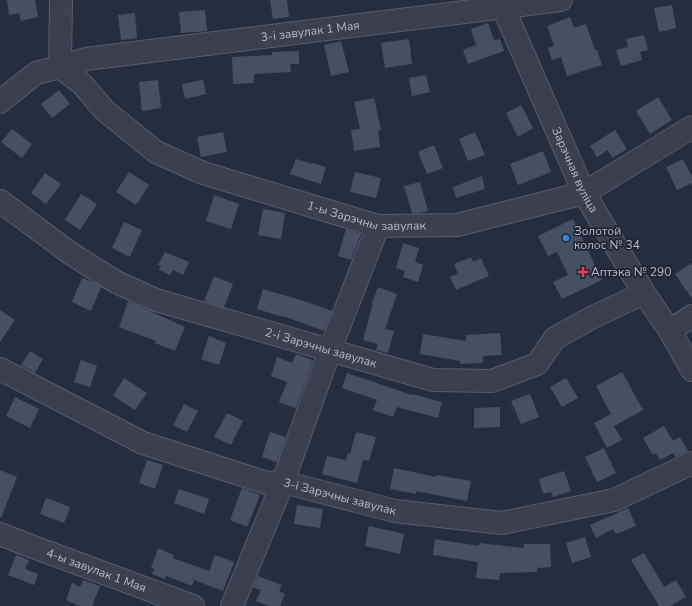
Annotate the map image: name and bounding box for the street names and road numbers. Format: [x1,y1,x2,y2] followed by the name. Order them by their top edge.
[260,17,360,45] street label: 3-і завулак 1 Мая
[548,124,602,216] street label: Зарэчная вуліца
[305,197,426,234] street label: 1-ы Зарэчны завулак
[263,324,379,372] street label: 2-і Зарэчны завулак
[282,474,398,519] street label: 3-і Зарэчны завулак
[44,545,149,596] street label: 4-ы завулак 1 Мая

